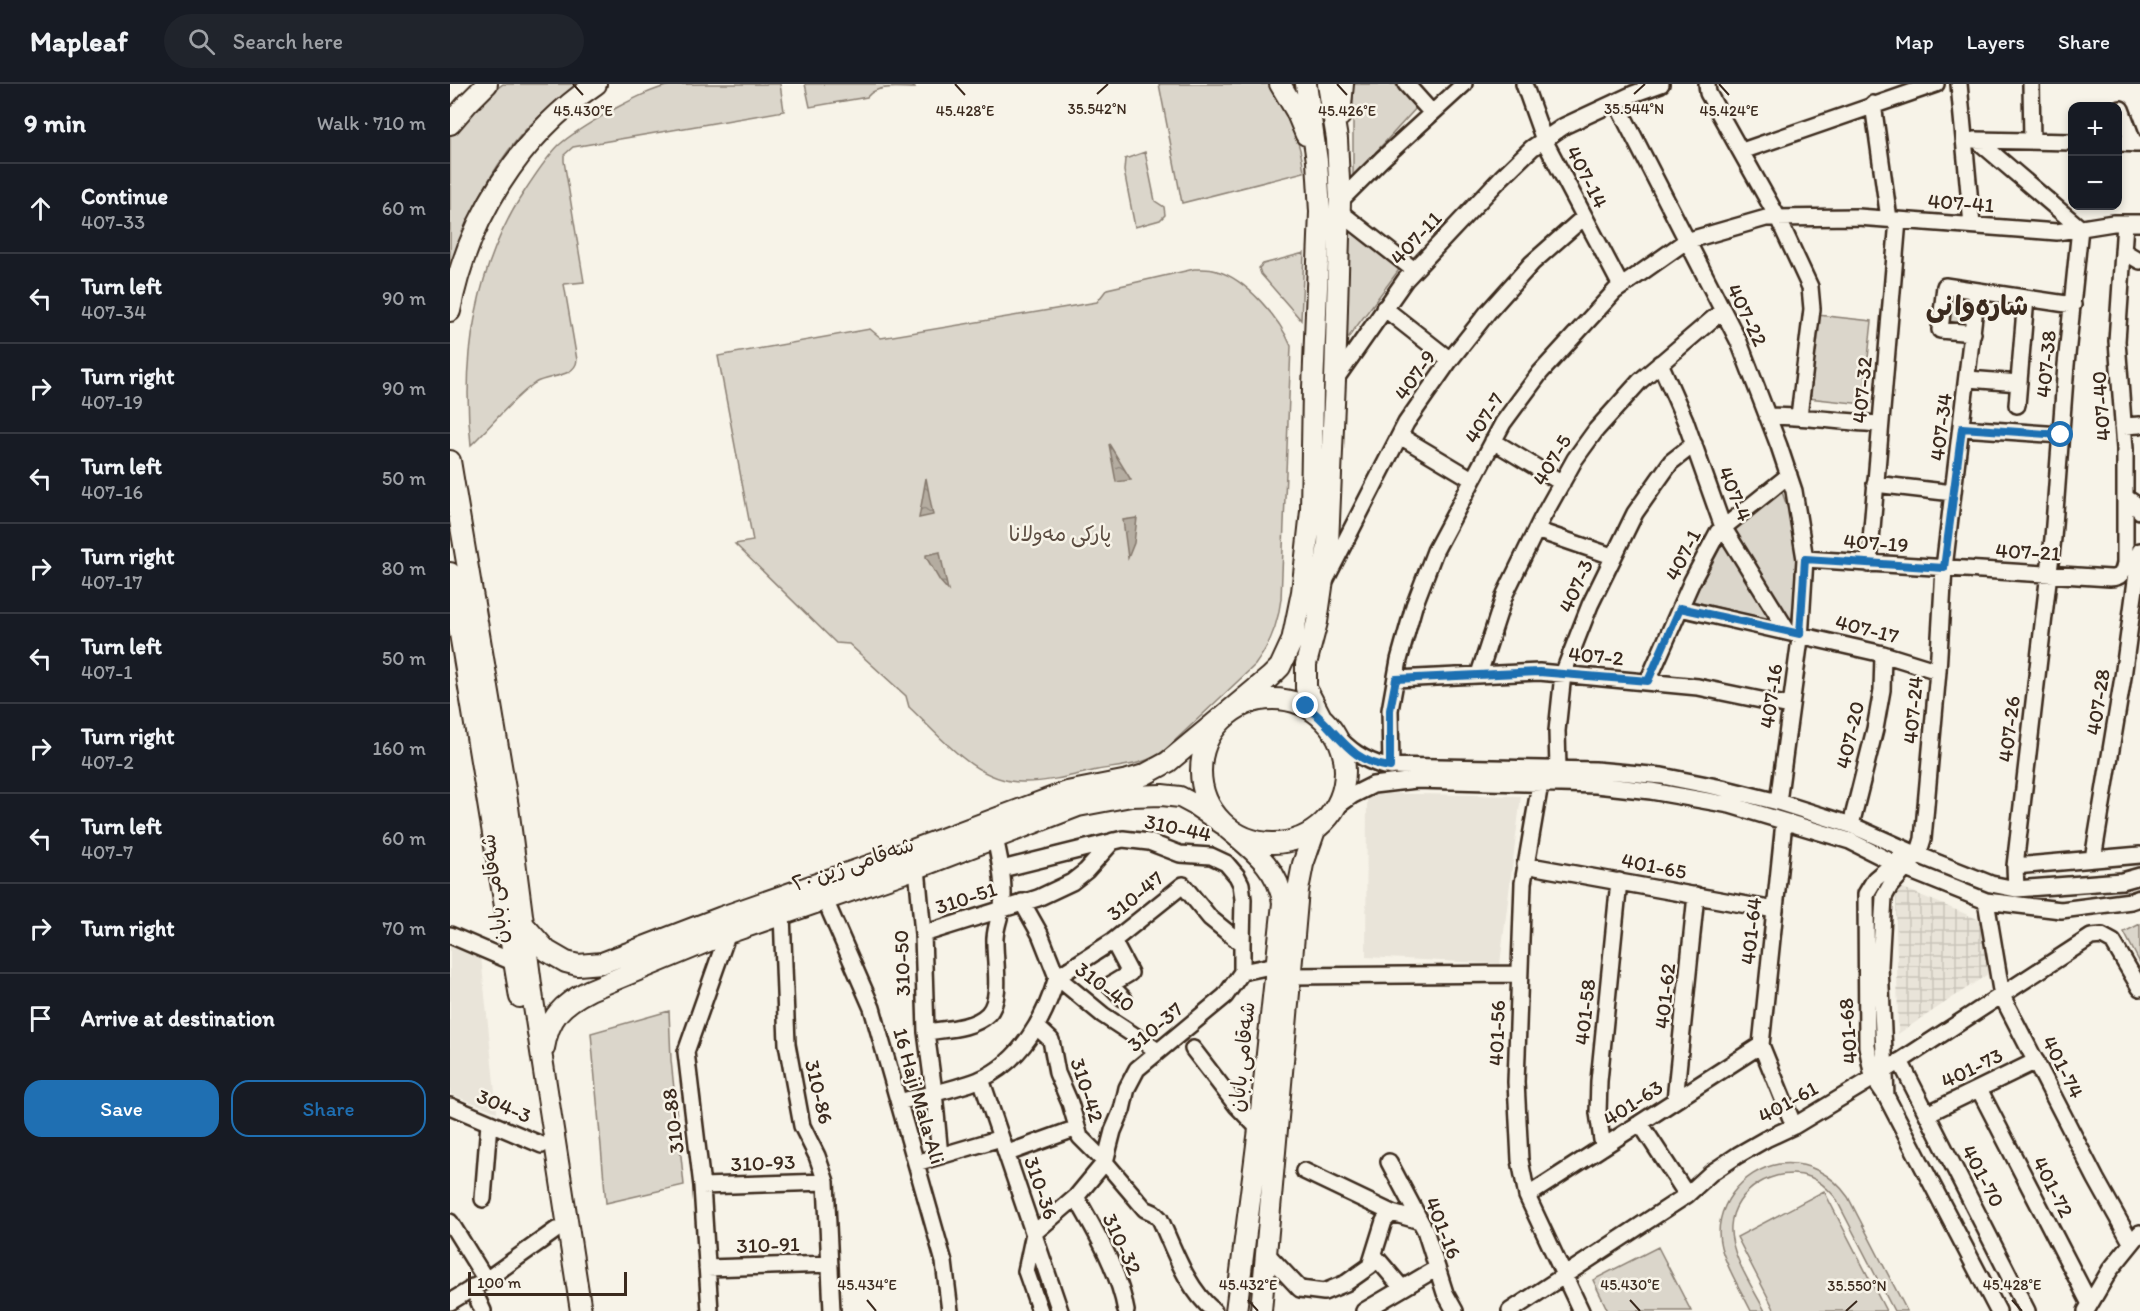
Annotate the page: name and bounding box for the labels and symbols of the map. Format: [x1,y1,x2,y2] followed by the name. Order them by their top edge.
[1067,100,1127,118] text: 35.542°N
[1604,100,1664,118] text: 35.544°N
[553,102,613,120] text: 45.430°E
[936,102,994,120] text: 45.428°E
[1318,102,1376,120] text: 45.426°E
[1699,102,1759,120] text: 45.424°E
[1561,141,1614,213] street label: 407-14
[1927,188,1995,217] street label: 407-41
[1385,206,1447,270] street label: 407-11
[1722,279,1773,350] street label: 407-22
[1926,289,2028,324] district label: شارەوانی
[2030,329,2061,399] street label: 407-38
[1388,345,1441,405] street label: 407-9
[1846,356,1877,424] street label: 407-32
[2086,370,2115,442] street label: 407-40
[1458,388,1509,448] street label: 407-7
[1924,391,1957,462] street label: 407-34
[2047,421,2073,447] route start
[1527,430,1577,490] street label: 407-5
[1713,463,1758,525] street label: 407-4
[1009,521,1111,548] park label: پارکی مەولانا
[1659,525,1706,585] street label: 407-1
[1843,528,1909,557] street label: 407-19
[1995,537,2061,566] street label: 407-21
[1553,555,1598,616] street label: 407-3
[1833,609,1901,648] street label: 407-17
[1567,641,1625,670] street label: 407-2
[1754,662,1787,730] street label: 407-16
[2080,667,2115,737] street label: 407-28
[1897,675,1928,745] street label: 407-24
[1292,692,1318,718] route end
[1992,694,2025,763] street label: 407-26
[1830,699,1869,771] street label: 407-20
[1142,808,1214,847] street label: 310-44
[789,831,918,898] street label: شەقامی ژین ٢٠
[474,832,515,946] street label: شەقامی بابان
[1619,847,1689,884] street label: 401-65
[1101,865,1168,926] street label: 310-47
[932,876,1000,919] street label: 310-51
[1735,896,1766,966] street label: 401-64
[888,929,915,997] street label: 310-50
[1071,956,1140,1017] street label: 310-40
[1649,962,1680,1030] street label: 401-62
[1569,978,1600,1046] street label: 401-58
[1122,996,1187,1057] street label: 310-37
[1833,997,1862,1065] street label: 401-68
[1483,1000,1510,1066] street label: 401-56
[1223,1001,1262,1114] street label: شەقامی بابان
[888,1025,951,1167] street label: 16 Haji Mala Ali
[2037,1031,2090,1103] street label: 401-74
[1937,1042,2007,1093] street label: 401-73
[1065,1054,1110,1125] street label: 310-42
[800,1057,839,1126] street label: 310-86
[1598,1074,1667,1131] street label: 401-63
[1753,1075,1822,1128] street label: 401-61
[473,1083,535,1128] street label: 304-3
[656,1087,689,1155] street label: 310-88
[1957,1140,2010,1211] street label: 401-70
[730,1149,796,1176] street label: 310-93
[2028,1152,2079,1221] street label: 401-72
[1019,1153,1064,1223] street label: 310-36
[1420,1193,1467,1262] street label: 401-16
[1097,1209,1148,1279] street label: 310-32
[736,1231,800,1258] street label: 310-91
[468,1269,627,1296] scale bar
[837,1276,897,1294] text: 45.434°E
[1219,1276,1277,1294] text: 45.432°E
[1600,1276,1660,1294] text: 45.430°E
[1983,1276,2041,1294] text: 45.428°E
[1827,1277,1887,1295] text: 35.550°N

